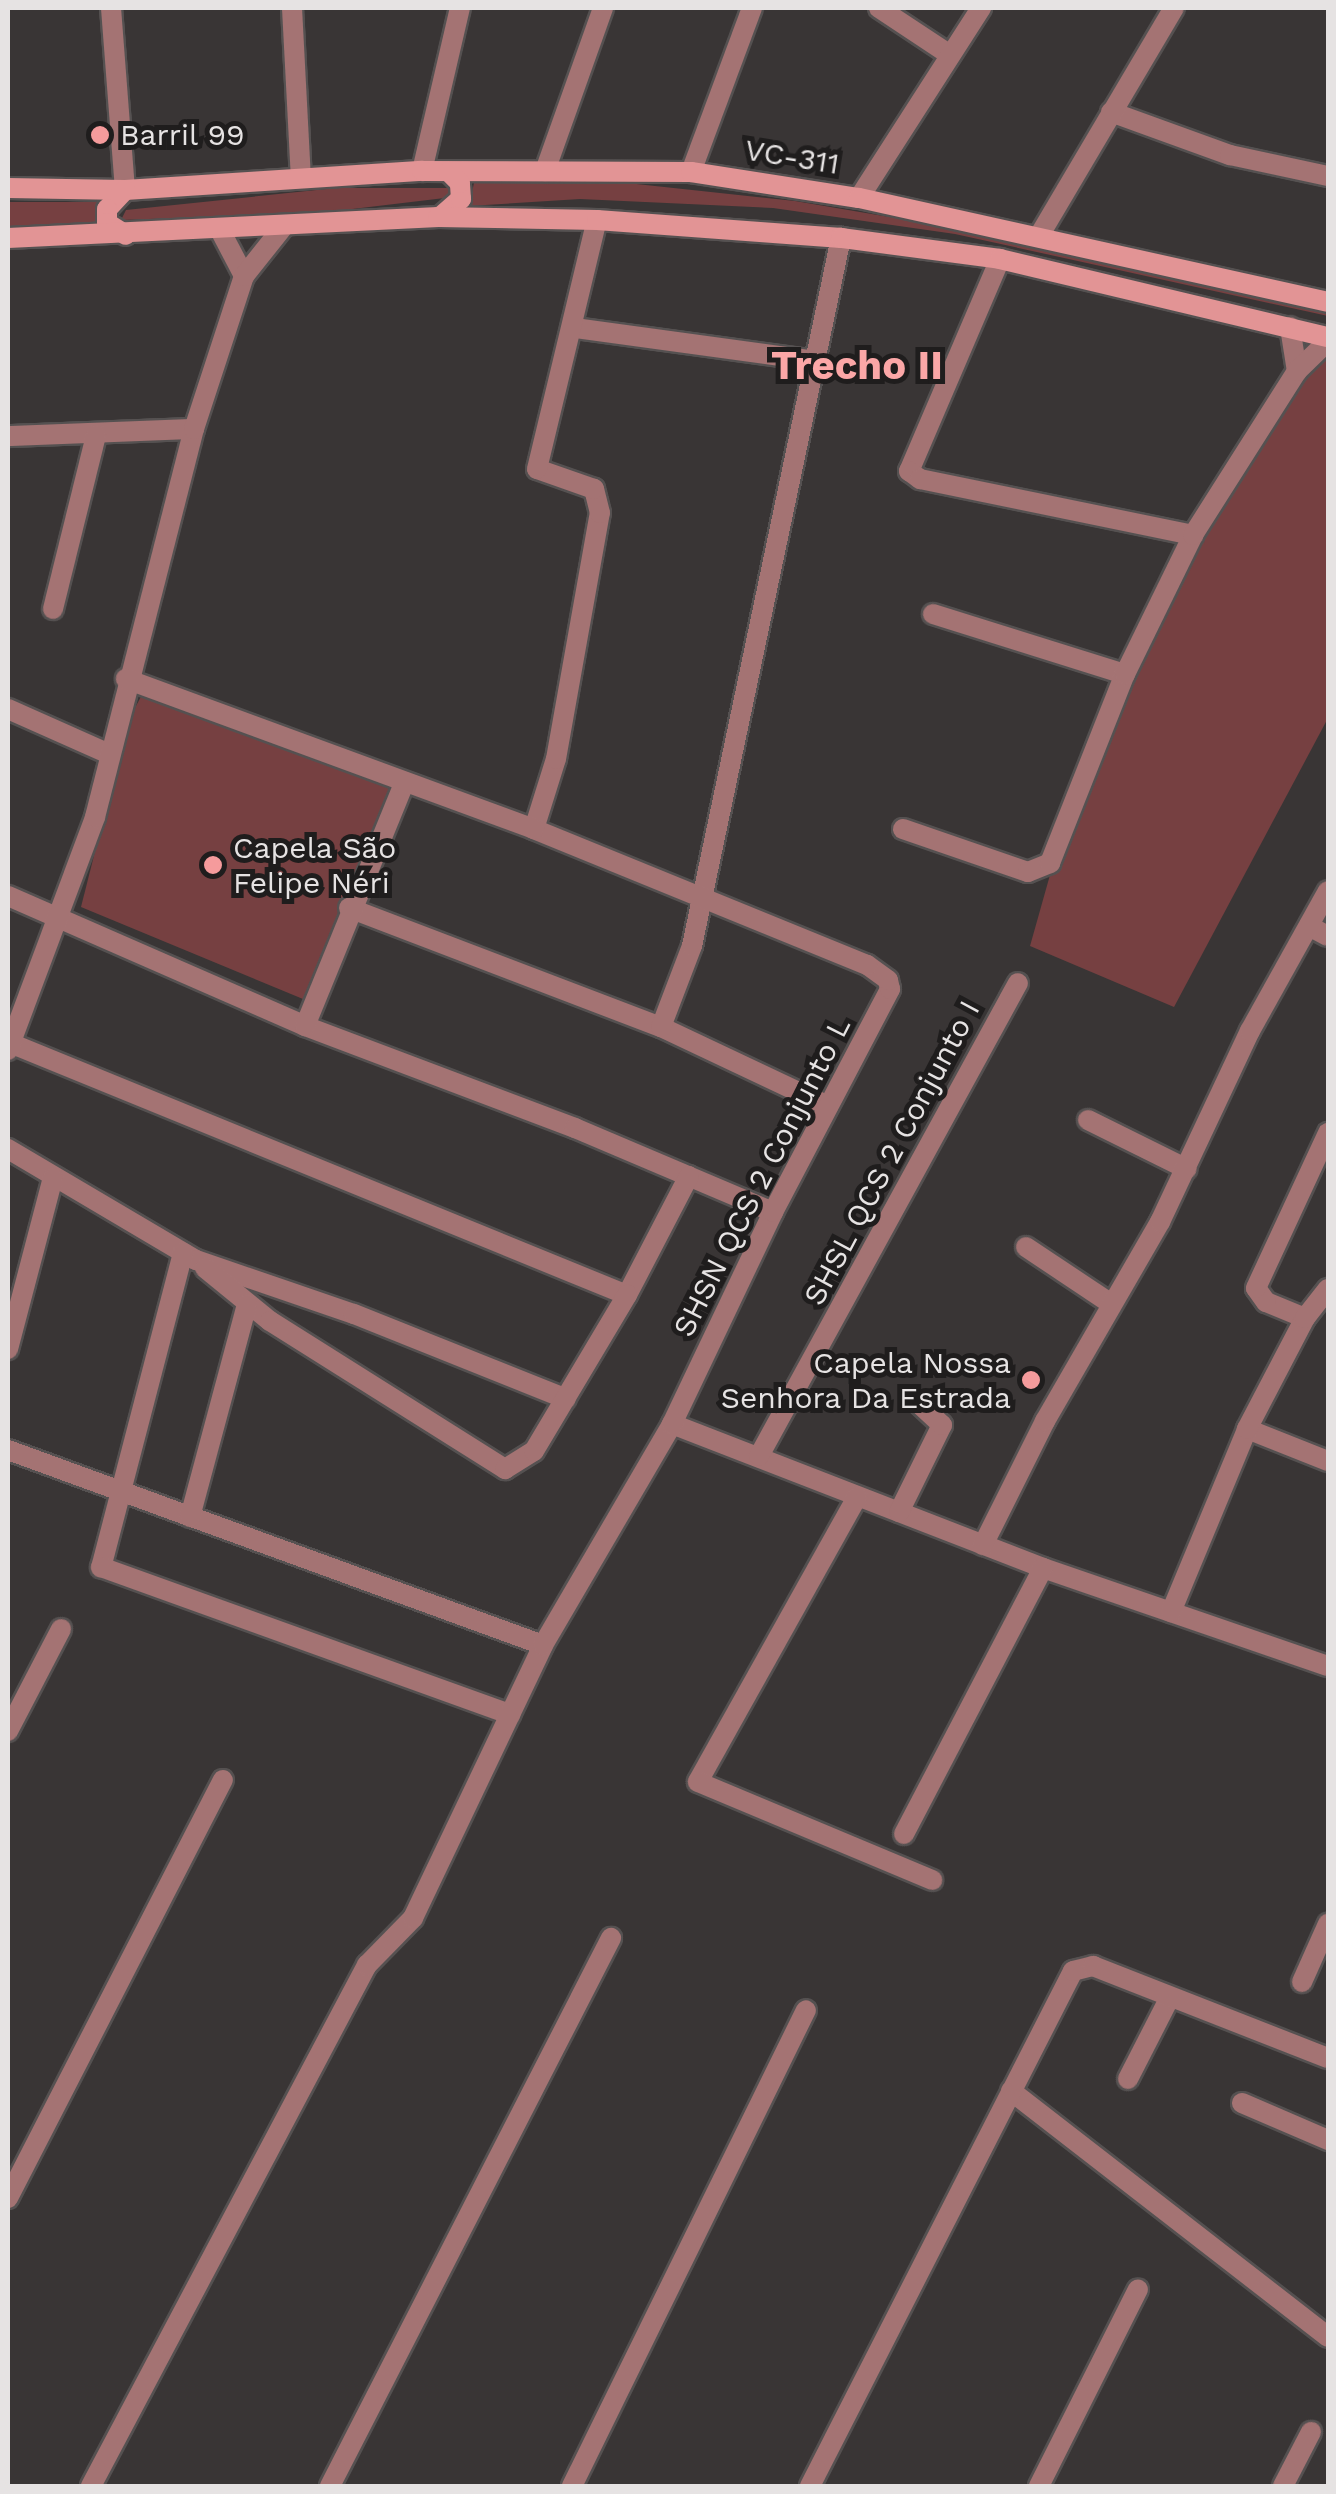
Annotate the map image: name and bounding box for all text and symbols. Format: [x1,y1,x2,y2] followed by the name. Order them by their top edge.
[120,117,245,153] place label: Barril 99
[89,124,111,146] marker: Barril 99
[742,132,842,182] street label: VC-311
[771,342,943,390] district label: Trecho II
[233,830,397,900] place label: Capela São Felipe Néri
[202,854,224,876] marker: Capela São Felipe Néri
[796,994,988,1312] street label: SHSL QCS 2 Conjunto I
[666,1011,858,1343] street label: SHSN QCS 2 Conjunto L
[719,1345,1011,1416] place label: Capela Nossa Senhora Da Estrada
[1020,1369,1042,1391] marker: Capela Nossa Senhora Da Estrada

